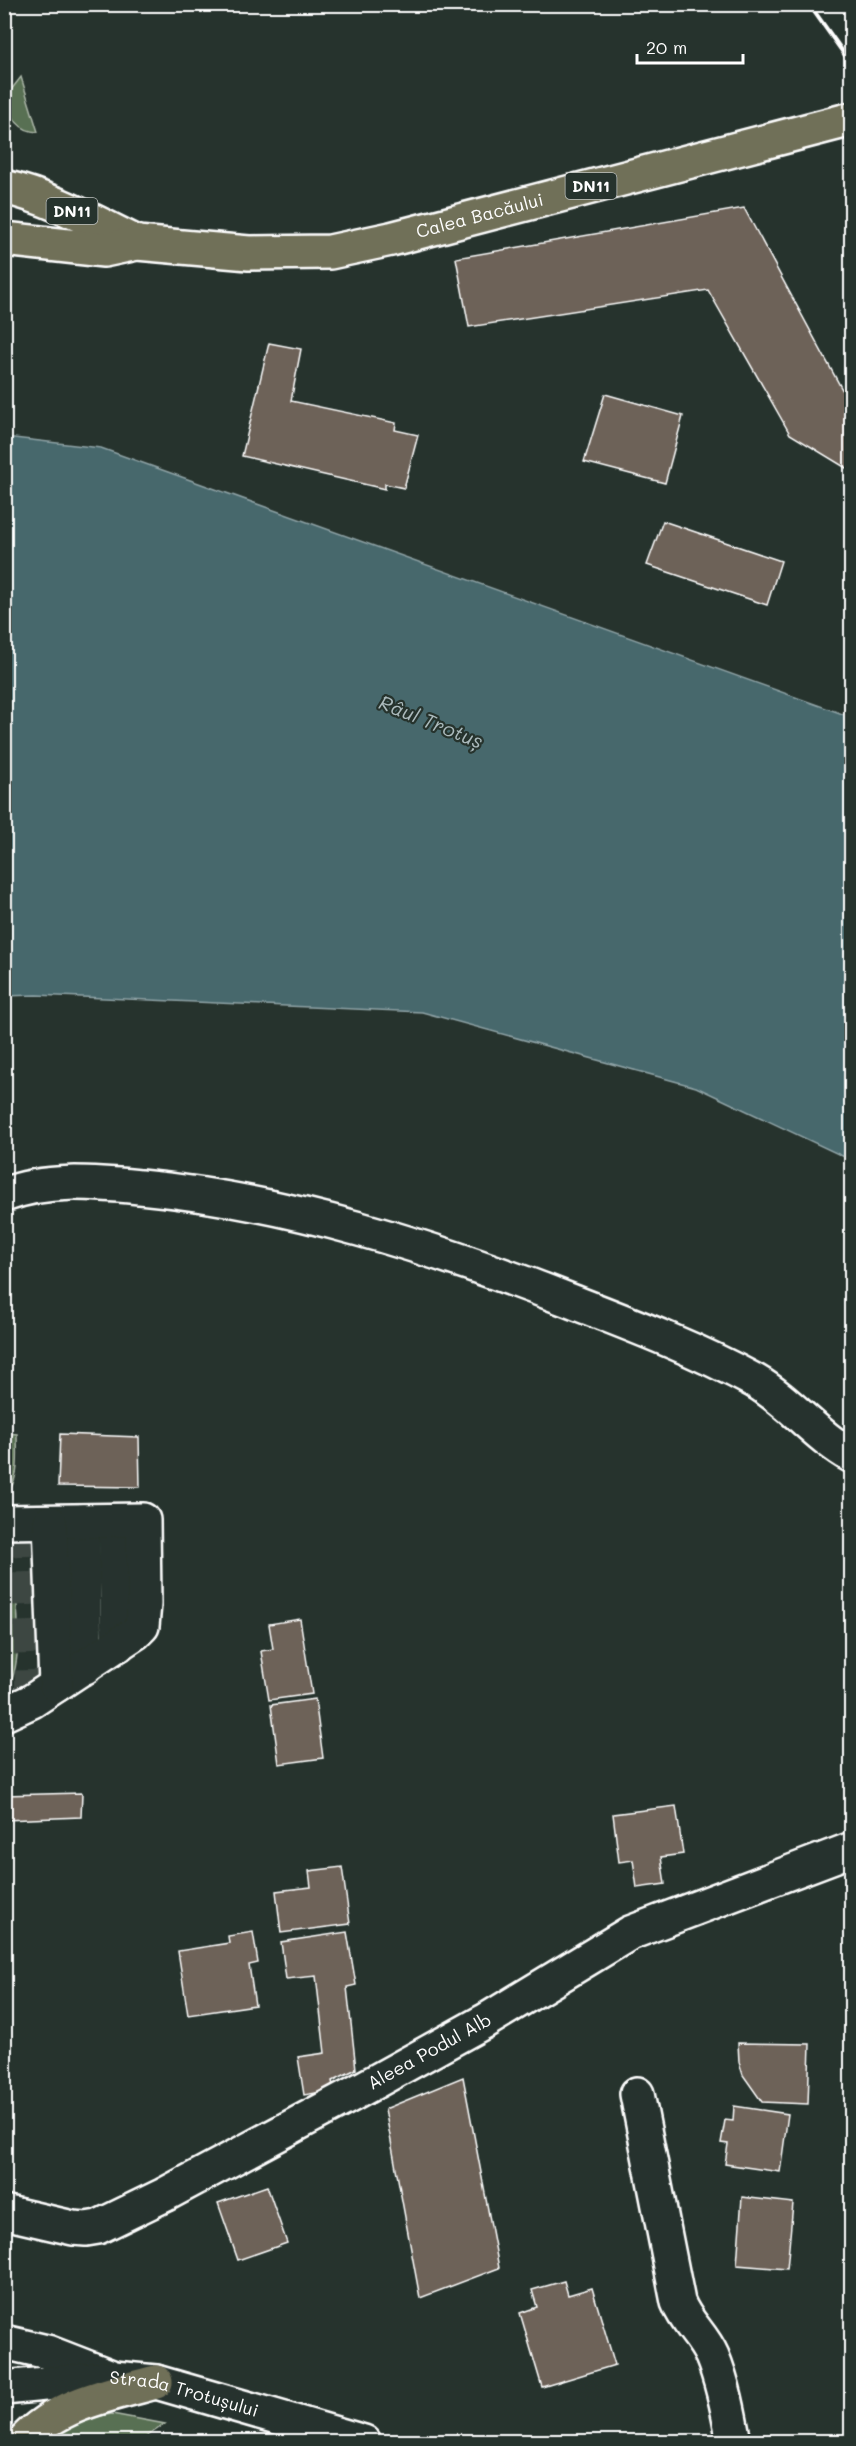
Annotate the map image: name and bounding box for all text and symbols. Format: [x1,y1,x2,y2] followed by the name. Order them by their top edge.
[637,27,744,65] scale bar
[646,35,687,59] text: 20 m
[566,173,616,199] road number: DN11
[413,187,546,243] street label: Calea Bacăului
[46,198,98,224] road number: DN11
[375,688,487,755] water label: Râul Trotuș
[363,2007,495,2095] street label: Aleea Podul Alb
[109,2365,262,2422] street label: Strada Trotușului

